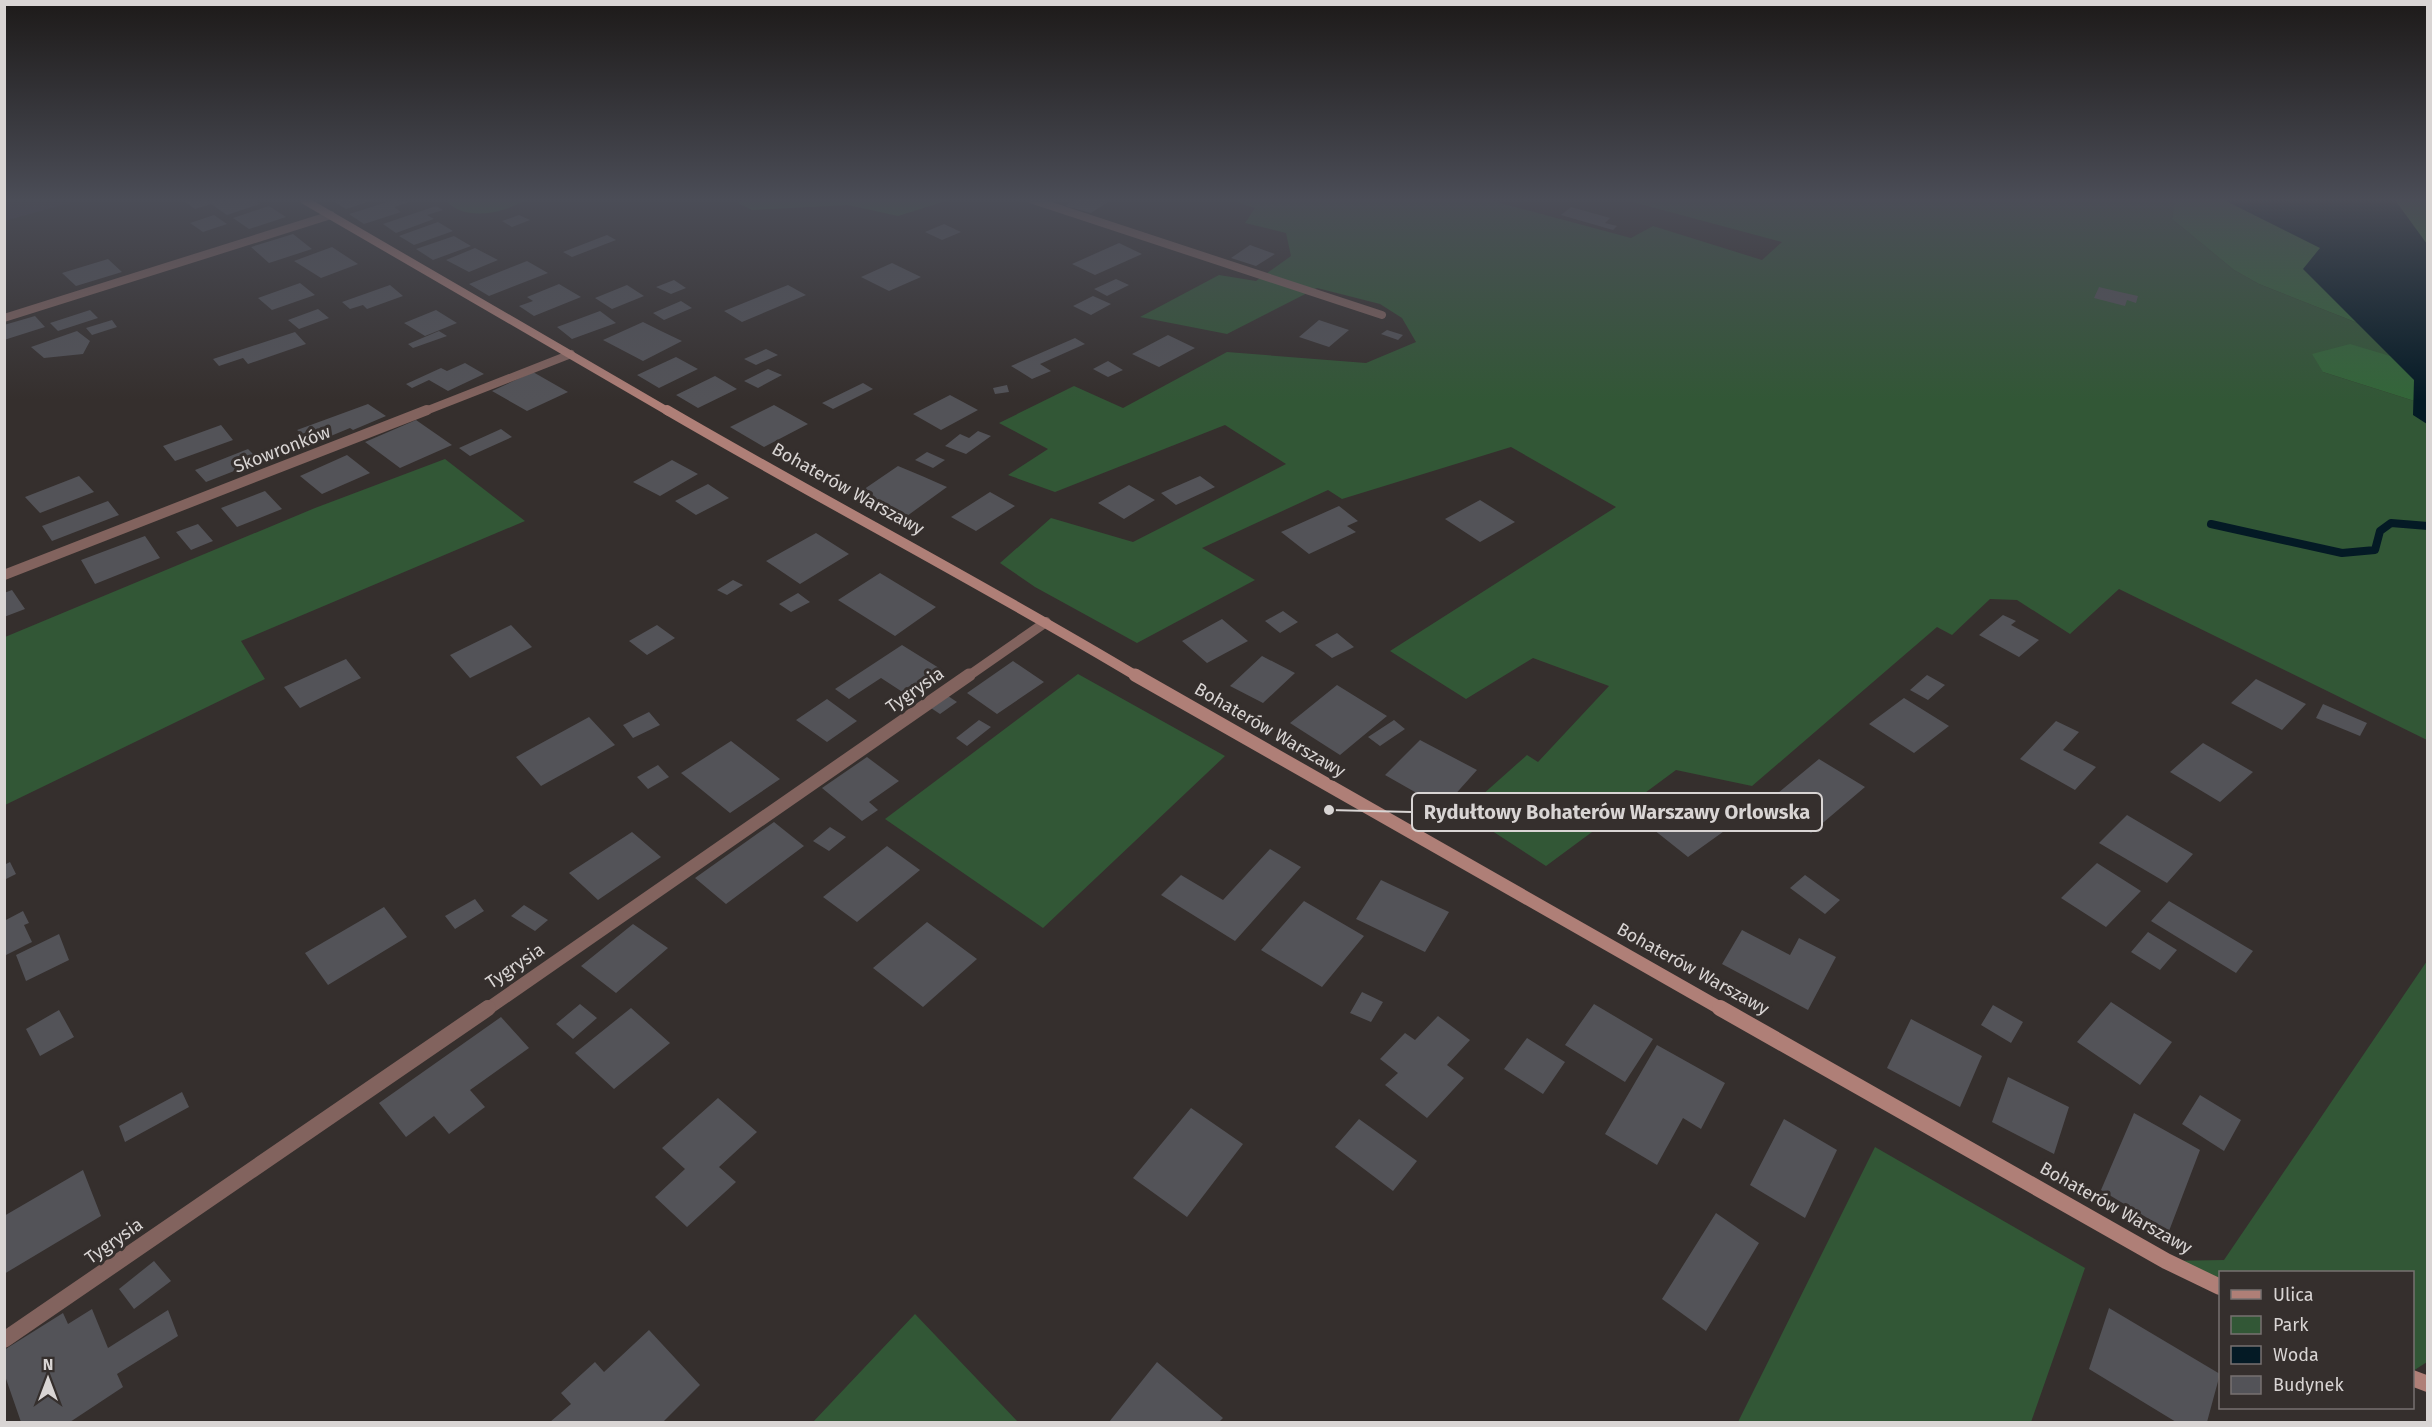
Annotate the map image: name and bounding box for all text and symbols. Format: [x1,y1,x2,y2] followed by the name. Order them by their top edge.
[230,420,334,478] street label: Skowronków
[768,438,928,540] street label: Bohaterów Warszawy
[882,662,948,718] street label: Tygrysia
[1191,678,1350,782] street label: Bohaterów Warszawy
[1412,793,1822,831] callout: Rydułtowy Bohaterów Warszawy Orlowska
[1424,800,1810,824] text: Rydułtowy Bohaterów Warszawy Orlowska
[1613,918,1773,1020] street label: Bohaterów Warszawy
[482,939,548,993] street label: Tygrysia
[2036,1157,2196,1259] street label: Bohaterów Warszawy
[81,1213,147,1269] street label: Tygrysia
[2219,1271,2414,1409] legend
[2273,1284,2313,1306] text: Ulica
[2273,1314,2309,1336] text: Park
[2273,1344,2319,1366] text: Woda
[18,1349,78,1409] north arrow
[43,1355,53,1374] text: N
[2273,1374,2344,1396] text: Budynek

